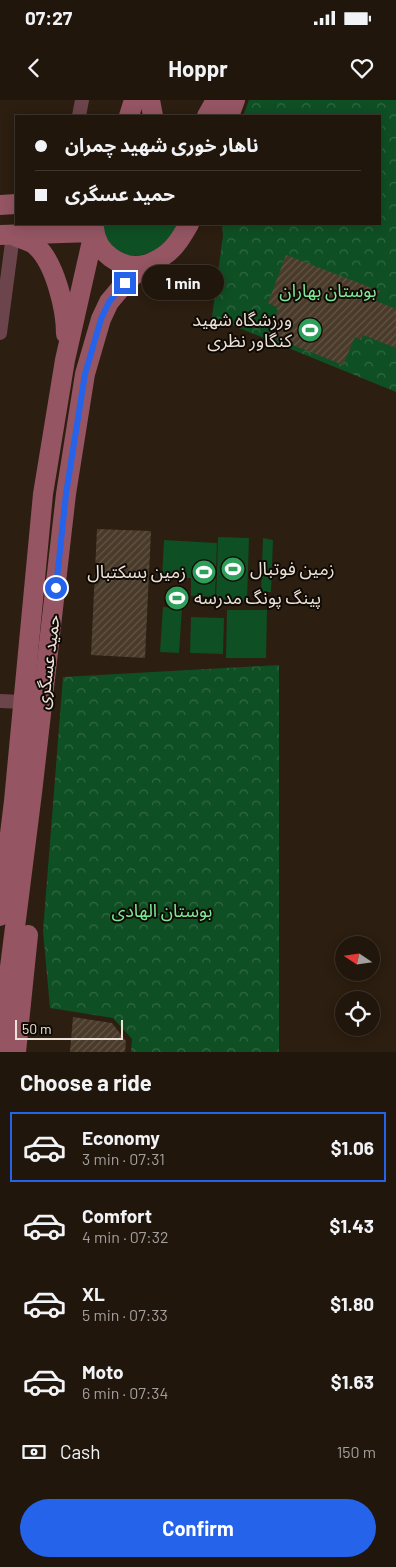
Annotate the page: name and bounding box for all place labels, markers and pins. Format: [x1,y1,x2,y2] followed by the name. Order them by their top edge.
[192,308,293,352] place label: ورزشگاه شهید کنگاور نظری
[297,317,323,343] sports icon: ورزشگاه شهید کنگاور نظری
[220,556,246,582] sports icon: زمین فوتبال
[250,557,335,580] place label: زمین فوتبال
[191,559,217,585] sports icon: زمین بسکتبال
[87,560,186,583] place label: زمین بسکتبال
[164,585,190,611] sports icon: پینگ پونگ مدرسه
[194,586,321,609] place label: پینگ پونگ مدرسه

